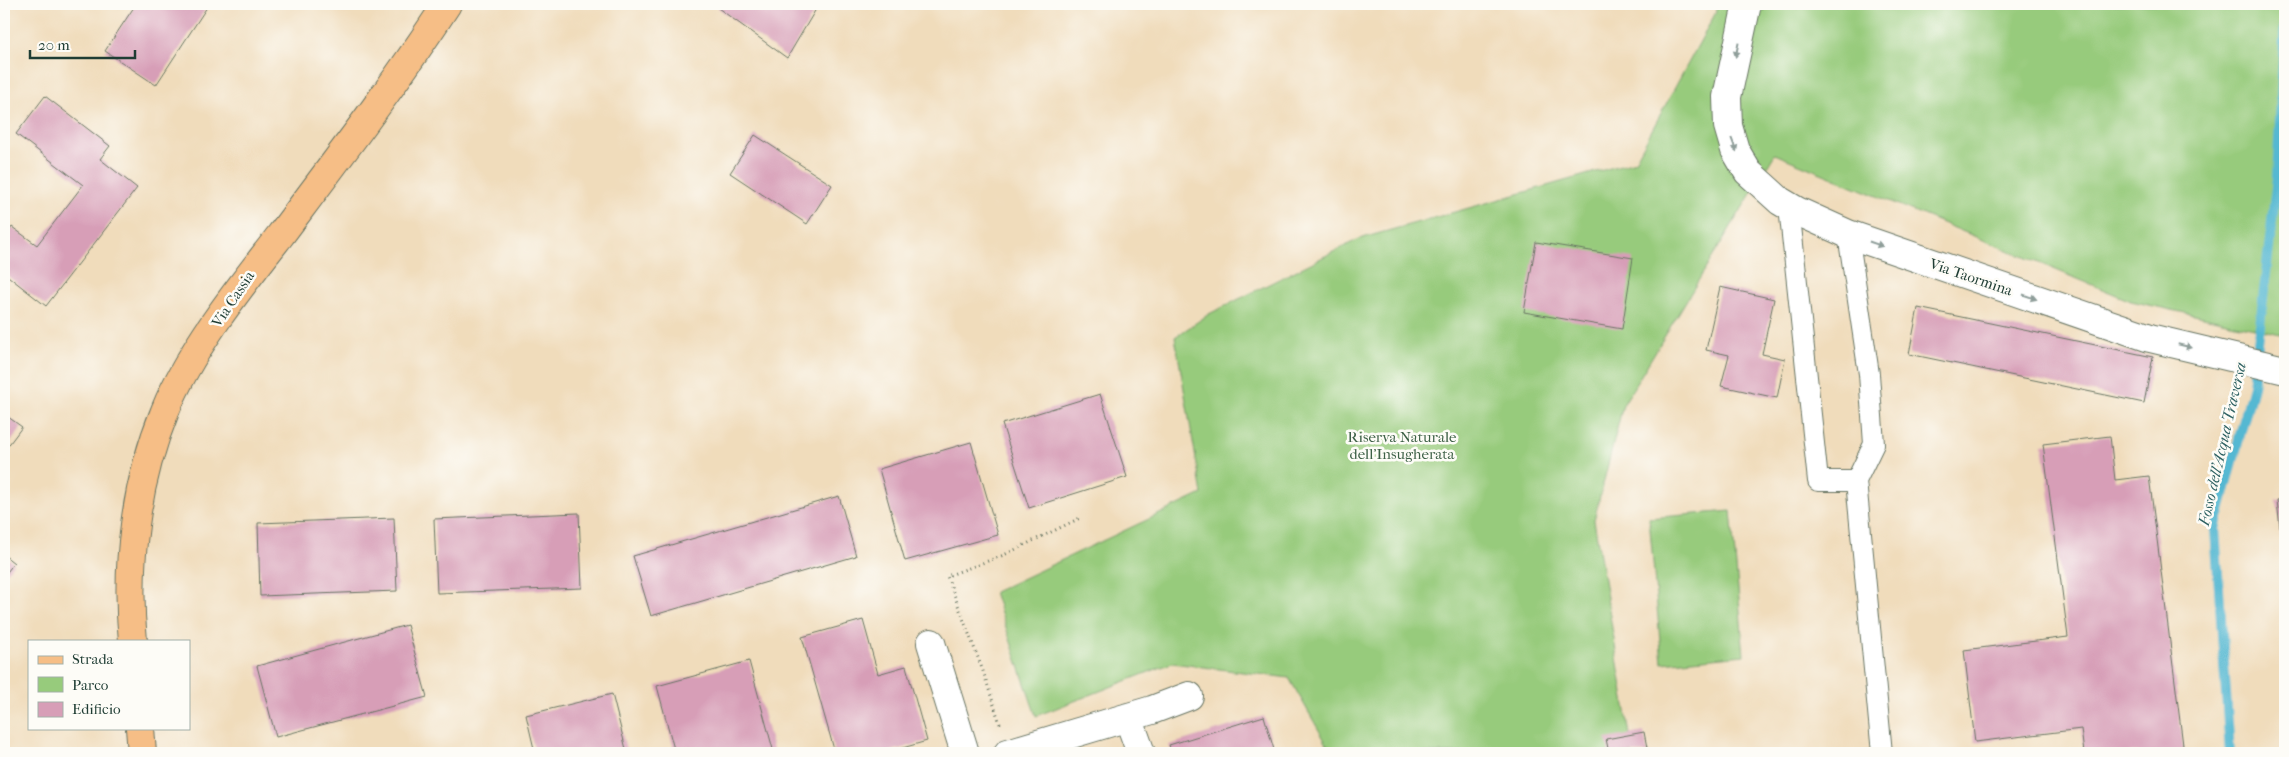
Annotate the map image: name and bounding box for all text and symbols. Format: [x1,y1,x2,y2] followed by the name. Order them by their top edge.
[30,28,135,60] scale bar
[38,36,70,54] text: 20 m
[1733,43,1741,58] one-way arrow
[1730,138,1738,152] one-way arrow
[1869,241,1884,248] one-way arrow
[1926,254,2016,300] street label: Via Taormina
[207,267,259,331] street label: Via Cassia
[2023,293,2038,301] one-way arrow
[2177,342,2192,350] one-way arrow
[2194,361,2250,528] water label: Fosso dell'Acqua Traversa
[1348,428,1457,463] park label: Riserva Naturale dell'Insugherata
[28,640,190,730] legend
[72,650,115,668] text: Strada
[72,676,109,694] text: Parco
[72,700,121,718] text: Edificio

